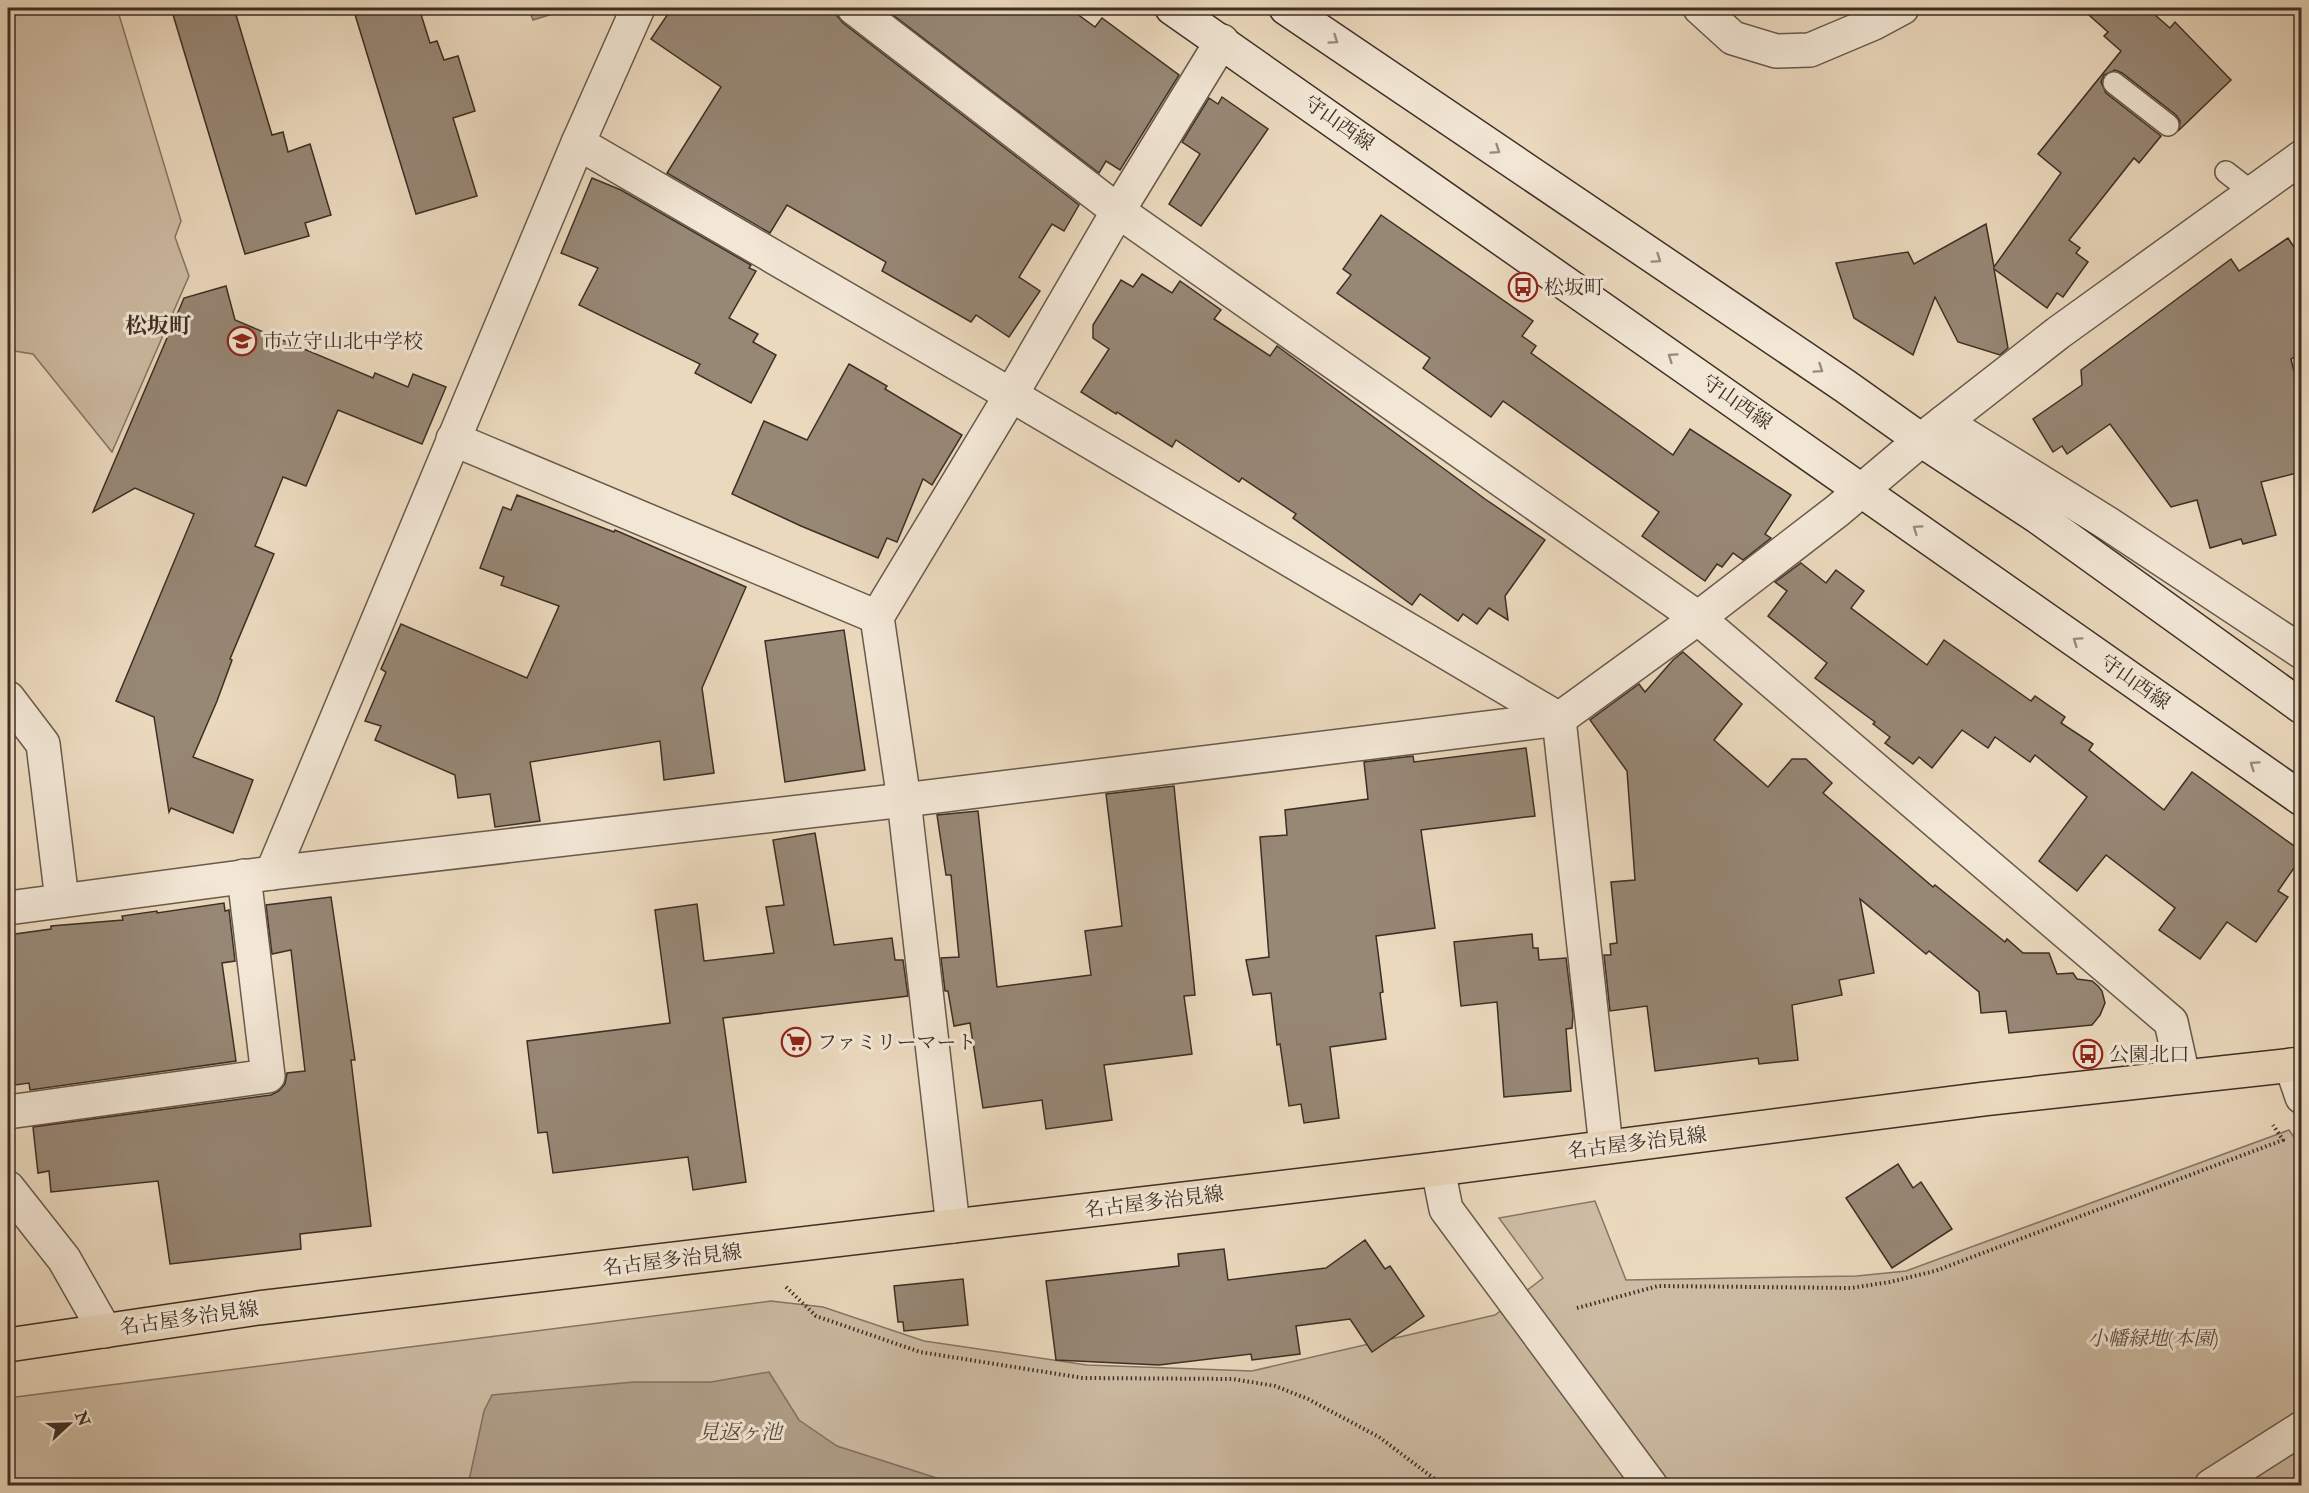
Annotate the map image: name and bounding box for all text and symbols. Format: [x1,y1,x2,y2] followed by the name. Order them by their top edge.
[1328,33,1339,44] one-way arrow
[1299,90,1379,156] street label: 守山西線
[1489,143,1500,154] one-way arrow
[1650,252,1661,263] one-way arrow
[1507,271,1539,303] bus stop icon: 松坂町
[1544,275,1604,300] place label: 松坂町
[125,312,191,340] district label: 松坂町
[226,325,258,357] school or university icon: 市立守山北中学校
[263,329,423,354] place label: 市立守山北中学校
[1667,353,1678,364] one-way arrow
[1812,361,1823,372] one-way arrow
[1697,369,1777,435] street label: 守山西線
[1913,525,1924,536] one-way arrow
[2072,637,2083,648] one-way arrow
[2095,649,2175,715] street label: 守山西線
[2249,761,2260,772] one-way arrow
[780,1026,812,1058] supermarket icon: ファミリーマート
[817,1030,977,1055] place label: ファミリーマート
[2072,1038,2104,1070] bus stop icon: 公園北口
[2109,1042,2189,1067] place label: 公園北口
[1566,1122,1708,1164] street label: 名古屋多治見線
[1083,1181,1225,1223] street label: 名古屋多治見線
[601,1239,743,1281] street label: 名古屋多治見線
[118,1296,260,1340] street label: 名古屋多治見線
[2088,1326,2218,1351] park label: 小幡緑地(本園)
[39,1394,99,1454] north arrow
[70,1407,94,1430] text: N
[698,1419,784,1446] water label: 見返ヶ池

